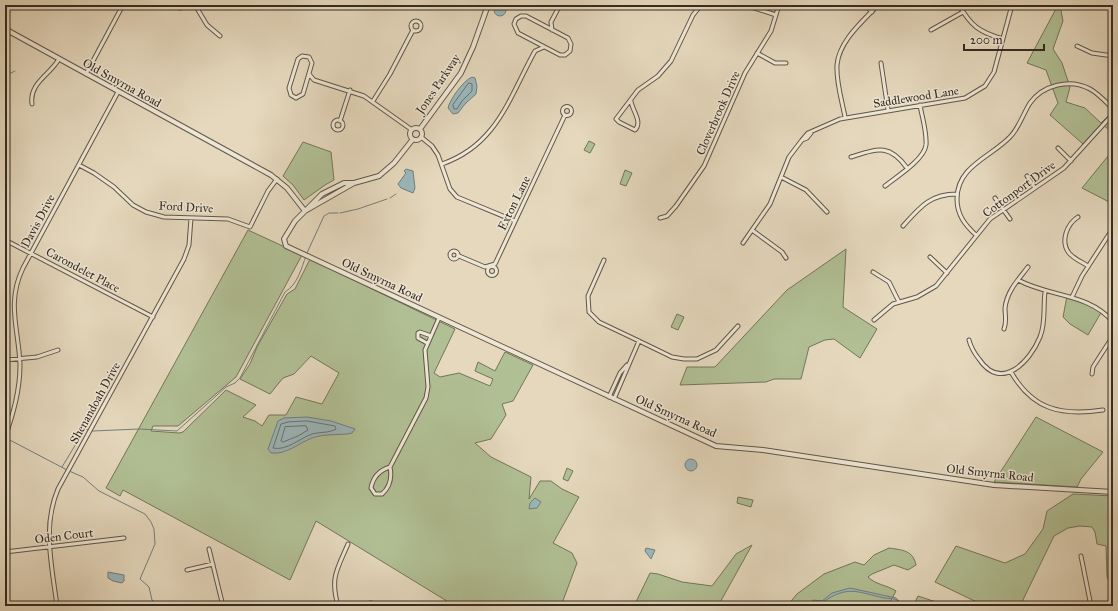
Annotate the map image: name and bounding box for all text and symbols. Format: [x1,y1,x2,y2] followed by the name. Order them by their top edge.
[964,26,1044,52] scale bar
[970,33,1003,47] text: 200 m
[412,51,464,119] street label: Jones Parkway
[80,56,164,110] street label: Old Smyrna Road
[693,69,743,157] street label: Cloverbrook Drive
[872,83,960,111] street label: Saddlewood Lane
[980,158,1058,220] street label: Cottonport Drive
[495,173,533,233] street label: Exton Lane
[18,192,58,250] street label: Davis Drive
[158,199,214,215] street label: Ford Drive
[44,245,122,295] street label: Carondelet Place
[339,255,425,305] street label: Old Smyrna Road
[67,360,123,446] street label: Shenandoah Drive
[633,392,719,440] street label: Old Smyrna Road
[946,461,1034,485] street label: Old Smyrna Road
[34,525,95,547] street label: Oden Court

